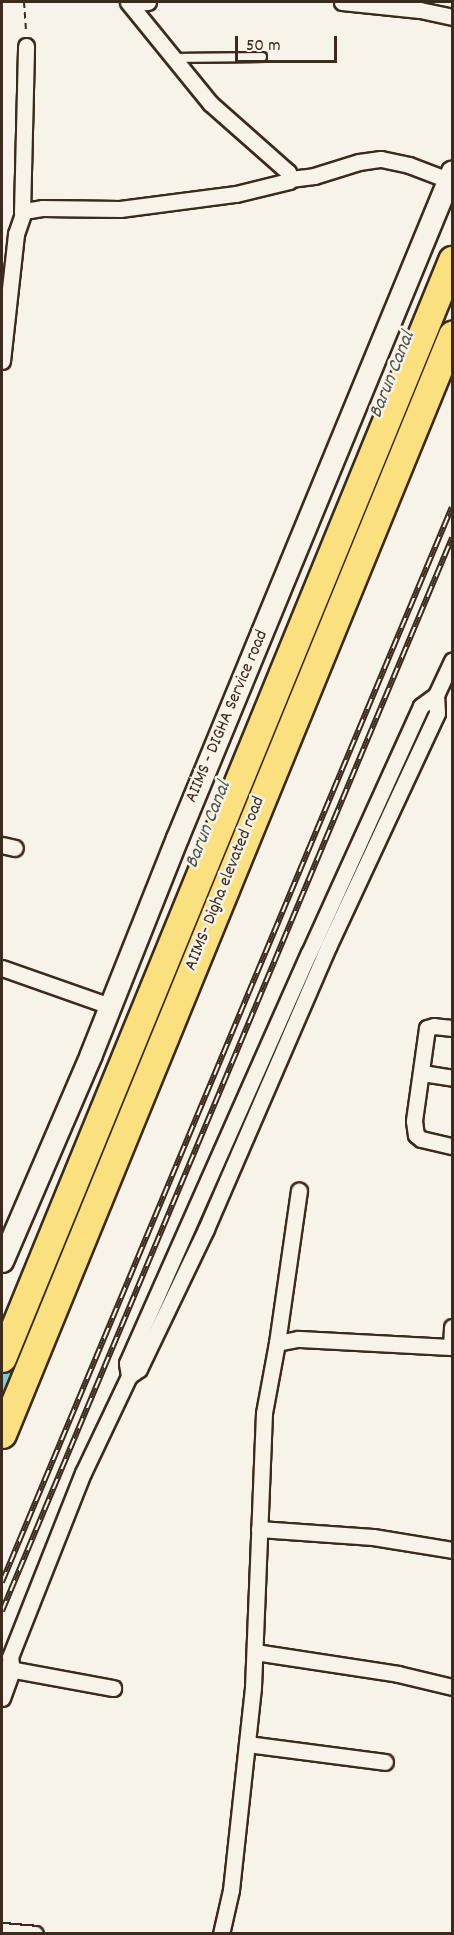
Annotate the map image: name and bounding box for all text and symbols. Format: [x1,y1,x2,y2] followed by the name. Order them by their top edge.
[238,24,340,62] scale bar
[246,34,281,59] text: 50 m
[365,328,421,422] water label: Barun Canal
[182,628,274,806] street label: AIIMS - DIGHA Service road
[181,778,237,872] water label: Barun Canal
[181,794,271,974] street label: AIIMS- Digha elevated road

